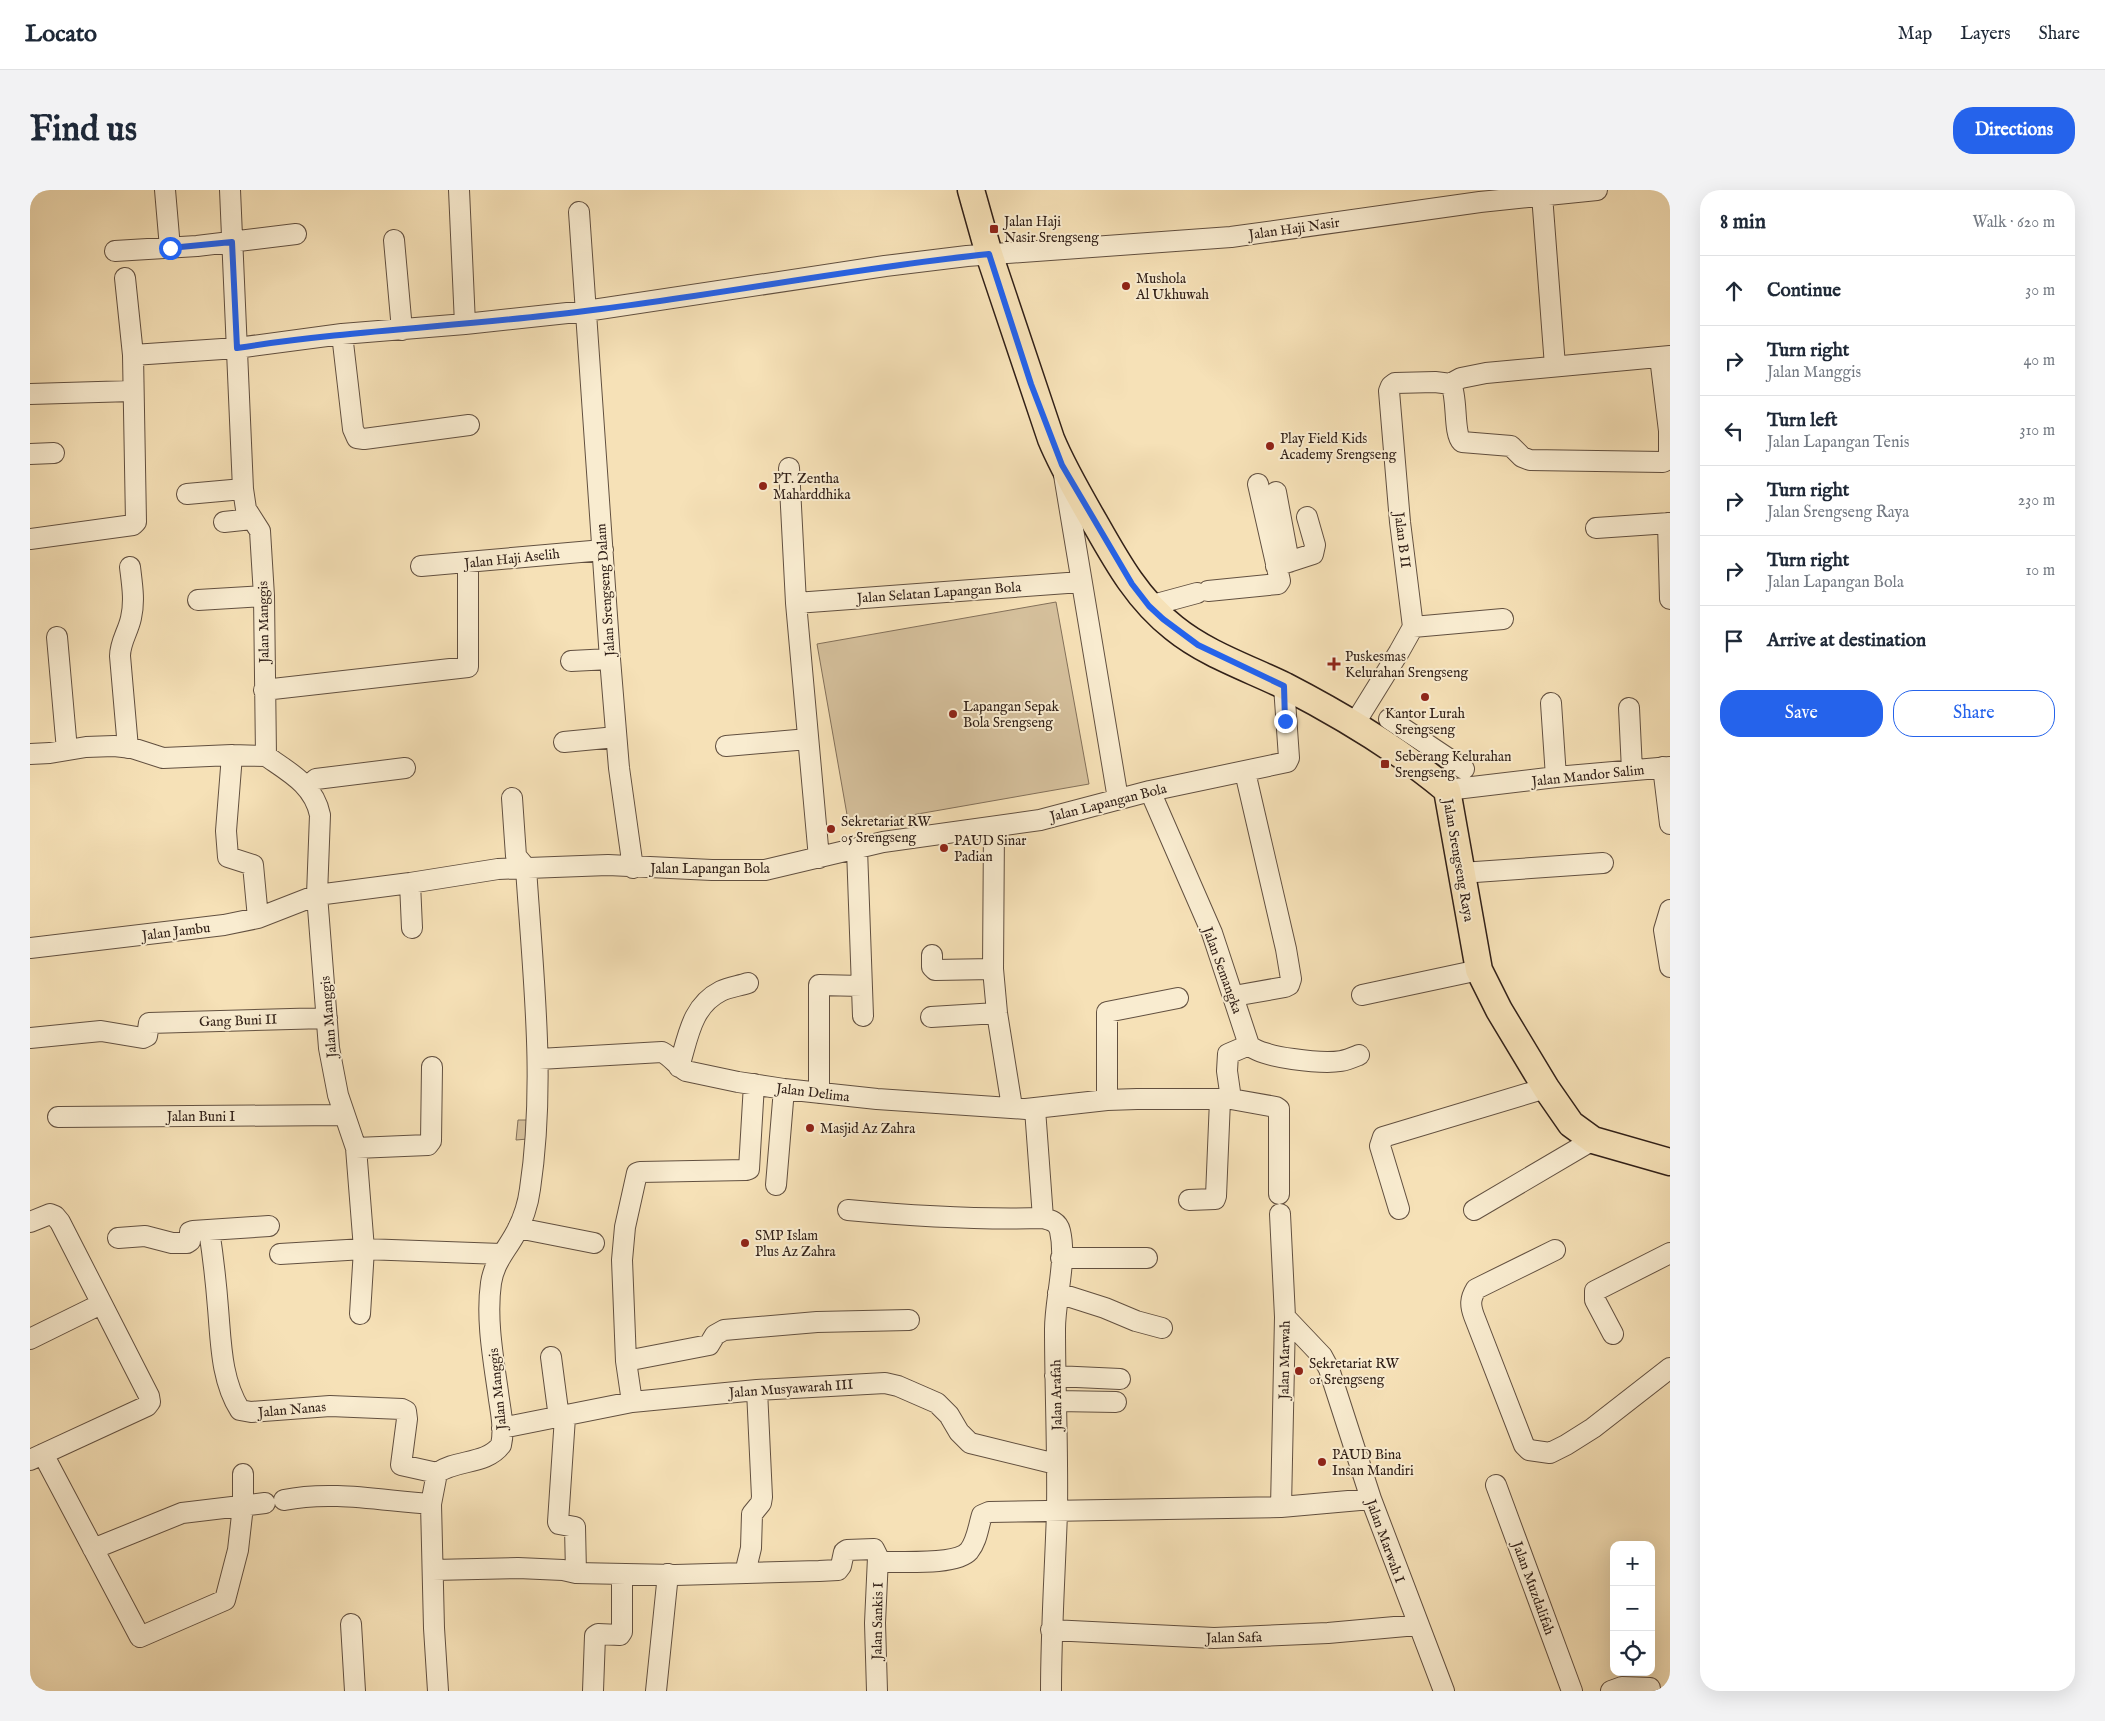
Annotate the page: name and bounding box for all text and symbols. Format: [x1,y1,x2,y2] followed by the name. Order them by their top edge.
[25,19,97,50] text: Locato
[1898,23,1932,46] text: Map
[1960,23,2011,46] text: Layers
[2039,23,2080,46] text: Share
[1953,107,2075,154] button: Directions
[30,108,137,153] text: Find us
[1720,209,1766,236] text: 8 min
[1002,213,1099,247] place label: Jalan Haji Nasir Srengseng
[1972,213,2055,233] text: Walk · 620 m
[1246,214,1341,245] street label: Jalan Haji Nasir
[988,223,1000,235] marker: Jalan Haji Nasir Srengseng
[159,237,182,260] route start
[1135,270,1210,304] place label: Mushola Al Ukhuwah
[1720,277,1748,305] icon: ahead
[1767,279,1841,303] text: Continue
[1120,280,1132,292] marker: Mushola Al Ukhuwah
[2025,281,2055,301] text: 30 m
[1767,339,1849,363] text: Turn right
[1720,347,1748,375] icon: right
[2023,351,2055,371] text: 40 m
[1767,363,1861,383] text: Jalan Manggis
[1767,409,1838,433] text: Turn left
[1720,417,1748,445] icon: left
[2019,421,2055,441] text: 310 m
[1279,430,1397,464] place label: Play Field Kids Academy Srengseng
[1767,433,1909,453] text: Jalan Lapangan Tenis
[1264,440,1276,452] marker: Play Field Kids Academy Srengseng
[773,470,851,504] place label: PT. Zentha Maharddhika
[1767,479,1849,503] text: Turn right
[757,480,769,492] marker: PT. Zentha Maharddhika
[1720,487,1748,515] icon: right
[2018,491,2055,511] text: 230 m
[1767,503,1909,523] text: Jalan Srengseng Raya
[1389,509,1414,569] street label: Jalan B II
[592,523,620,659] street label: Jalan Srengseng Dalam
[462,545,561,573] street label: Jalan Haji Aselih
[1767,549,1849,573] text: Turn right
[1720,557,1748,585] icon: right
[2025,561,2055,581] text: 10 m
[1767,573,1904,593] text: Jalan Lapangan Bola
[854,578,1023,608] street label: Jalan Selatan Lapangan Bola
[254,581,274,665] street label: Jalan Manggis
[1720,627,1748,655] icon: arrive
[1767,629,1926,653] text: Arrive at destination
[1345,648,1468,682] place label: Puskesmas Kelurahan Srengseng
[1327,657,1341,671] marker: Puskesmas Kelurahan Srengseng
[1720,690,1883,737] button: Save
[1893,690,2055,737] button: Share
[1419,691,1431,703] marker: Kantor Lurah Srengseng
[963,698,1059,732] place label: Lapangan Sepak Bola Srengseng
[1385,705,1466,739] place label: Kantor Lurah Srengseng
[947,708,959,720] marker: Lapangan Sepak Bola Srengseng
[1274,710,1297,733] route end
[1395,748,1512,782] place label: Seberang Kelurahan Srengseng
[1379,758,1391,770] marker: Seberang Kelurahan Srengseng
[1529,761,1646,791] street label: Jalan Mandor Salim
[1046,780,1169,827] street label: Jalan Lapangan Bola
[1438,795,1478,924] street label: Jalan Srengseng Raya
[841,813,931,847] place label: Sekretariat RW 05 Srengseng
[825,823,837,835] marker: Sekretariat RW 05 Srengseng
[954,832,1026,866] place label: PAUD Sinar Padian
[938,842,950,854] marker: PAUD Sinar Padian
[648,860,771,878] street label: Jalan Lapangan Bola
[139,919,211,945] street label: Jalan Jambu
[1197,923,1246,1017] street label: Jalan Semangka
[316,975,342,1061] street label: Jalan Manggis
[199,1011,277,1031] street label: Gang Buni II
[773,1079,852,1107] street label: Jalan Delima
[165,1108,235,1126] street label: Jalan Buni I
[820,1120,916,1138] place label: Masjid Az Zahra
[804,1122,816,1134] marker: Masjid Az Zahra
[755,1227,837,1261] place label: SMP Islam Plus Az Zahra
[739,1237,751,1249] marker: SMP Islam Plus Az Zahra
[1275,1320,1295,1402] street label: Jalan Marwah
[485,1347,511,1433] street label: Jalan Manggis
[1309,1355,1399,1389] place label: Sekretariat RW 01 Srengseng
[1047,1359,1067,1433] street label: Jalan Arafah
[1293,1365,1305,1377] marker: Sekretariat RW 01 Srengseng
[726,1376,854,1402] street label: Jalan Musyawarah III
[255,1398,327,1422] street label: Jalan Nanas
[1332,1446,1414,1480] place label: PAUD Bina Insan Mandiri
[1316,1456,1328,1468] marker: PAUD Bina Insan Mandiri
[1361,1495,1409,1586] street label: Jalan Marwah I
[1507,1537,1559,1638] street label: Jalan Muzdalifah
[1610,1541,1655,1676] map controls
[1610,1541,1655,1586] button: +
[868,1582,888,1662] street label: Jalan Sankis I
[1610,1586,1655,1631] button: −
[1204,1628,1263,1648] street label: Jalan Safa
[1610,1631,1655,1676] button: locate

